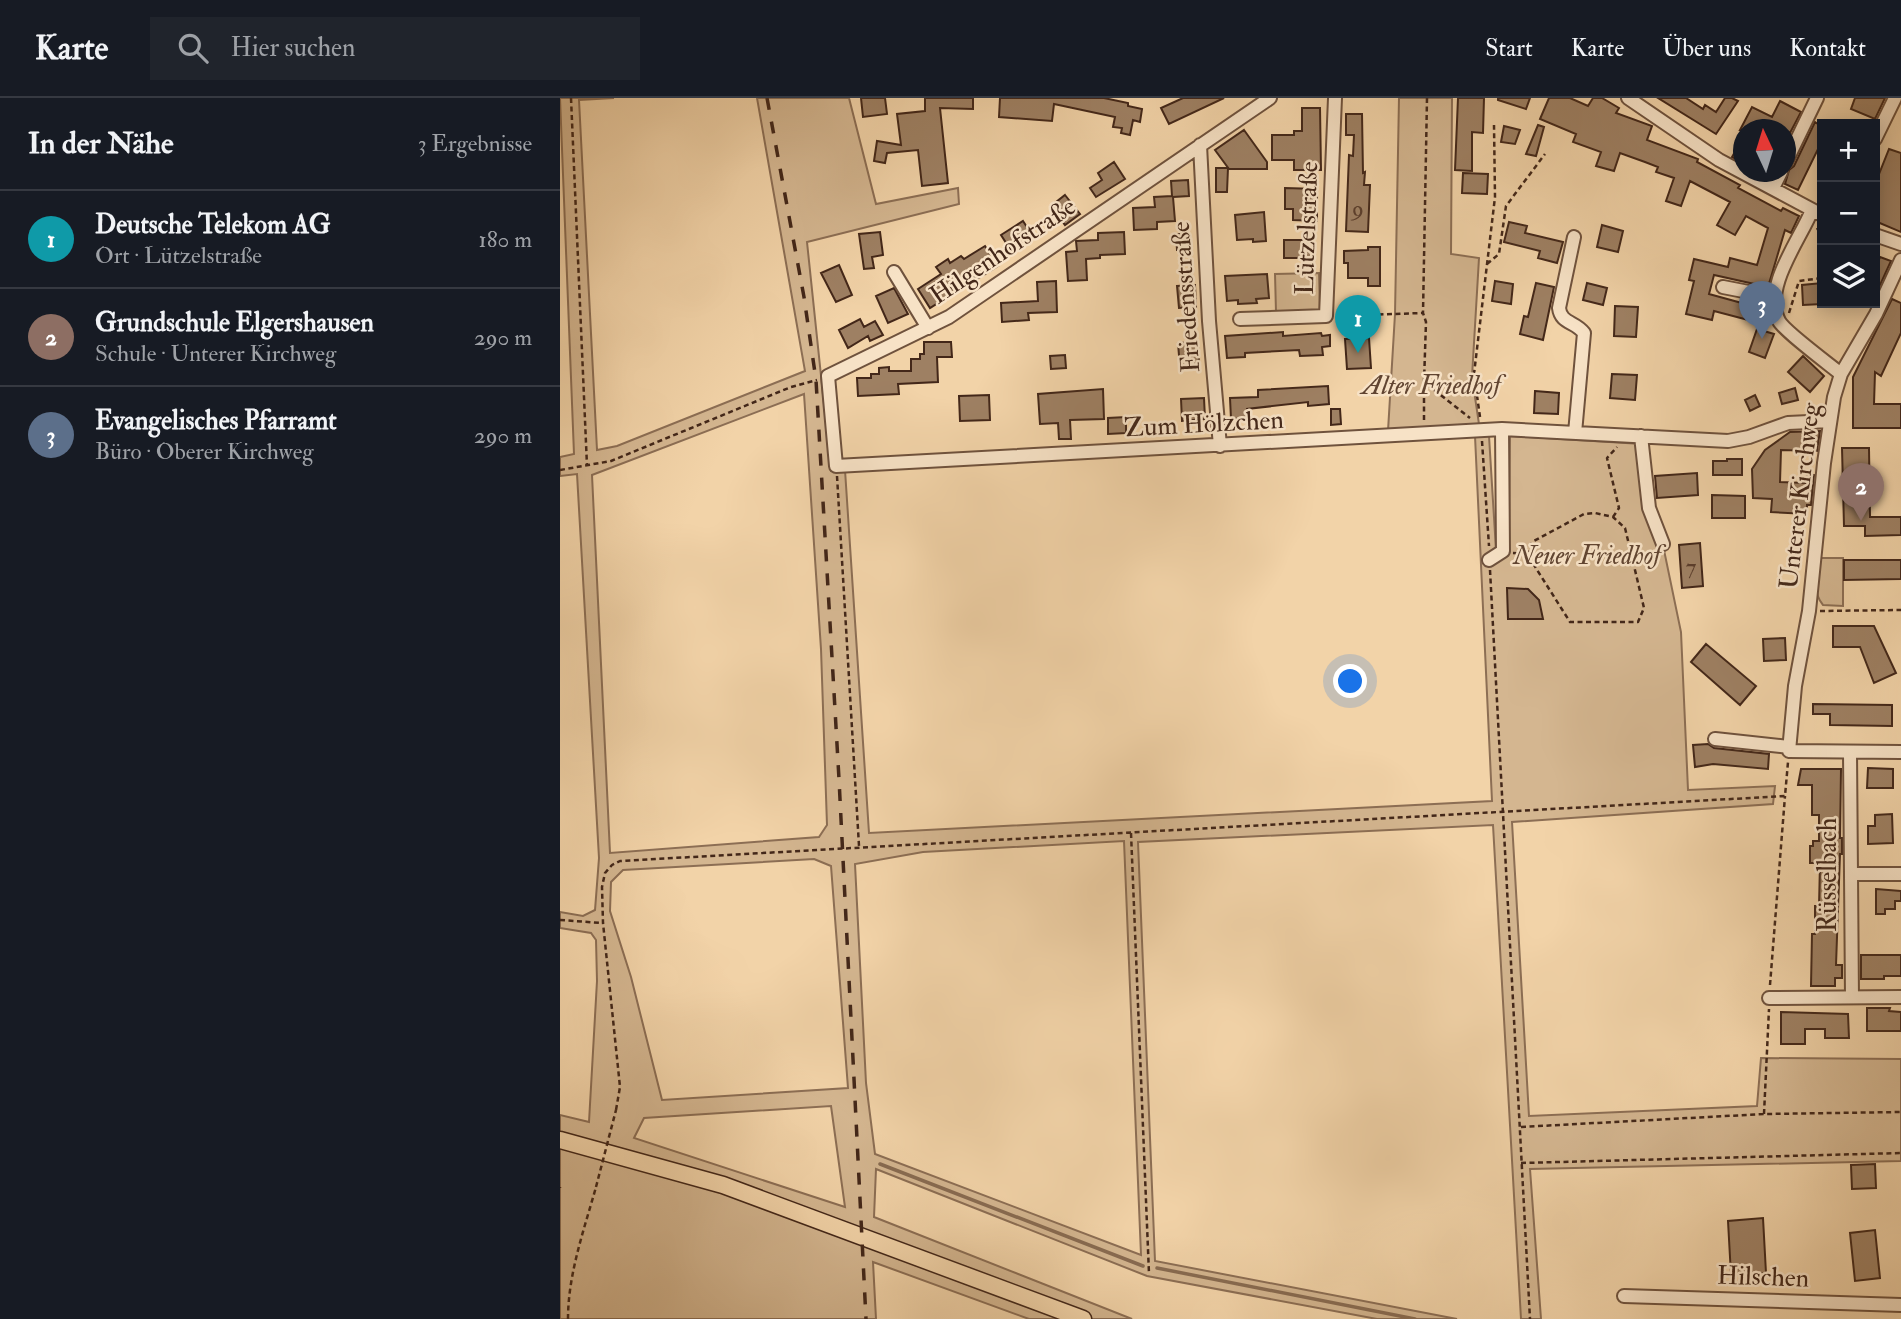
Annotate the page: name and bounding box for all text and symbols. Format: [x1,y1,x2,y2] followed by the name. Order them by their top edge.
[150,17,640,80] search box
[35,28,108,69] text: Karte
[174,29,212,67] icon: search
[230,32,355,64] text: Hier suchen
[1485,33,1533,64] text: Start
[1571,33,1624,64] text: Karte
[1662,33,1751,64] text: Über uns
[1789,33,1866,64] text: Kontakt
[1733,119,1796,182] north arrow
[1817,119,1880,308] map controls
[1817,119,1880,182] button: +
[28,125,173,162] text: In der Nähe
[418,129,532,158] text: 3 Ergebnisse
[1289,161,1325,295] street label: Lützelstraße
[1817,182,1880,245] button: −
[924,190,1082,312] street label: Hilgenhofstraße
[1350,194,1364,223] house number: 9
[95,209,331,241] text: Deutsche Telekom AG
[1165,220,1207,374] street label: Friedensstraße
[47,225,55,254] text: 1
[479,225,532,254] text: 180 m
[95,241,262,270] text: Ort · Lützelstraße
[1817,245,1880,308] button: layers
[1739,281,1785,339] pin: 3
[1335,295,1381,353] pin: 1
[95,307,374,339] text: Grundschule Elgershausen
[45,323,57,352] text: 2
[474,323,532,352] text: 290 m
[95,339,336,368] text: Schule · Unterer Kirchweg
[1359,370,1507,402] park label: Alter Friedhof
[1773,400,1827,591] street label: Unterer Kirchweg
[1123,404,1285,444] street label: Zum Hölzchen
[95,405,337,437] text: Evangelisches Pfarramt
[47,421,55,450] text: 3
[474,421,532,450] text: 290 m
[95,437,314,466] text: Büro · Oberer Kirchweg
[1838,463,1884,521] pin: 2
[1511,540,1667,572] park label: Neuer Friedhof
[1686,552,1697,581] house number: 7
[1333,664,1367,698] your location
[1812,817,1844,932] street label: Rüsselbach
[1716,1259,1810,1295] street label: Hilschen

